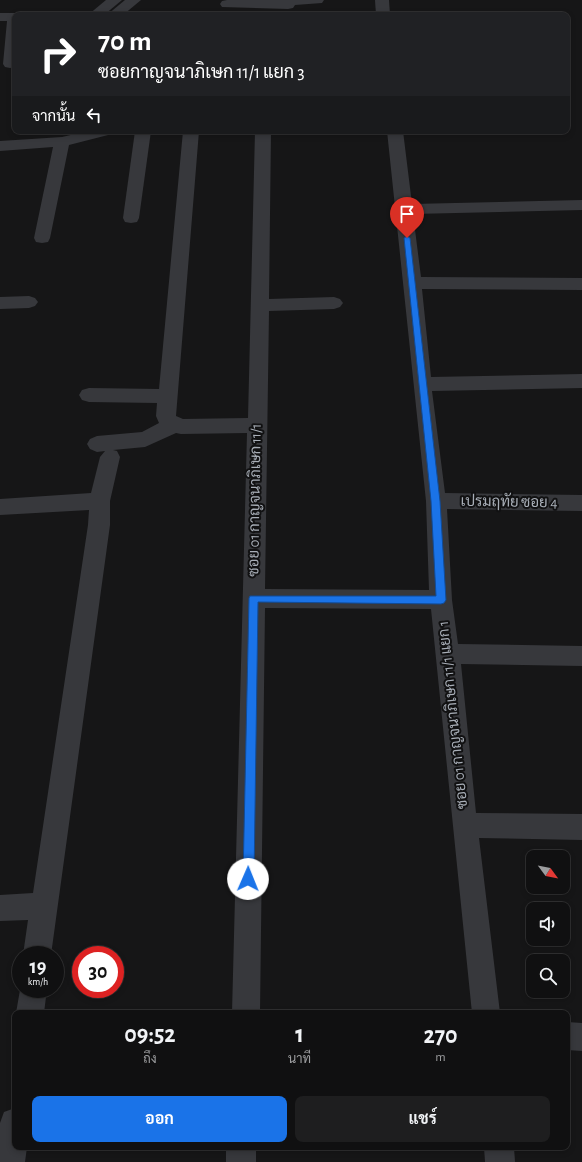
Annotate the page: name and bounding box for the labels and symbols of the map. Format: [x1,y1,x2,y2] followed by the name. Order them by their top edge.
[390,197,424,238] pin
[244,423,265,577] street label: ซอย 01 กาญจนาภิเษก 11/1
[460,492,558,511] street label: เปรมฤทัย ซอย 4
[434,620,471,810] street label: ซอย 01 กาญจนาภิเษก 11/1 แยก 1
[526,850,570,894] north arrow
[227,858,269,900] position arrow
[72,946,124,998] speed limit sign: 30

